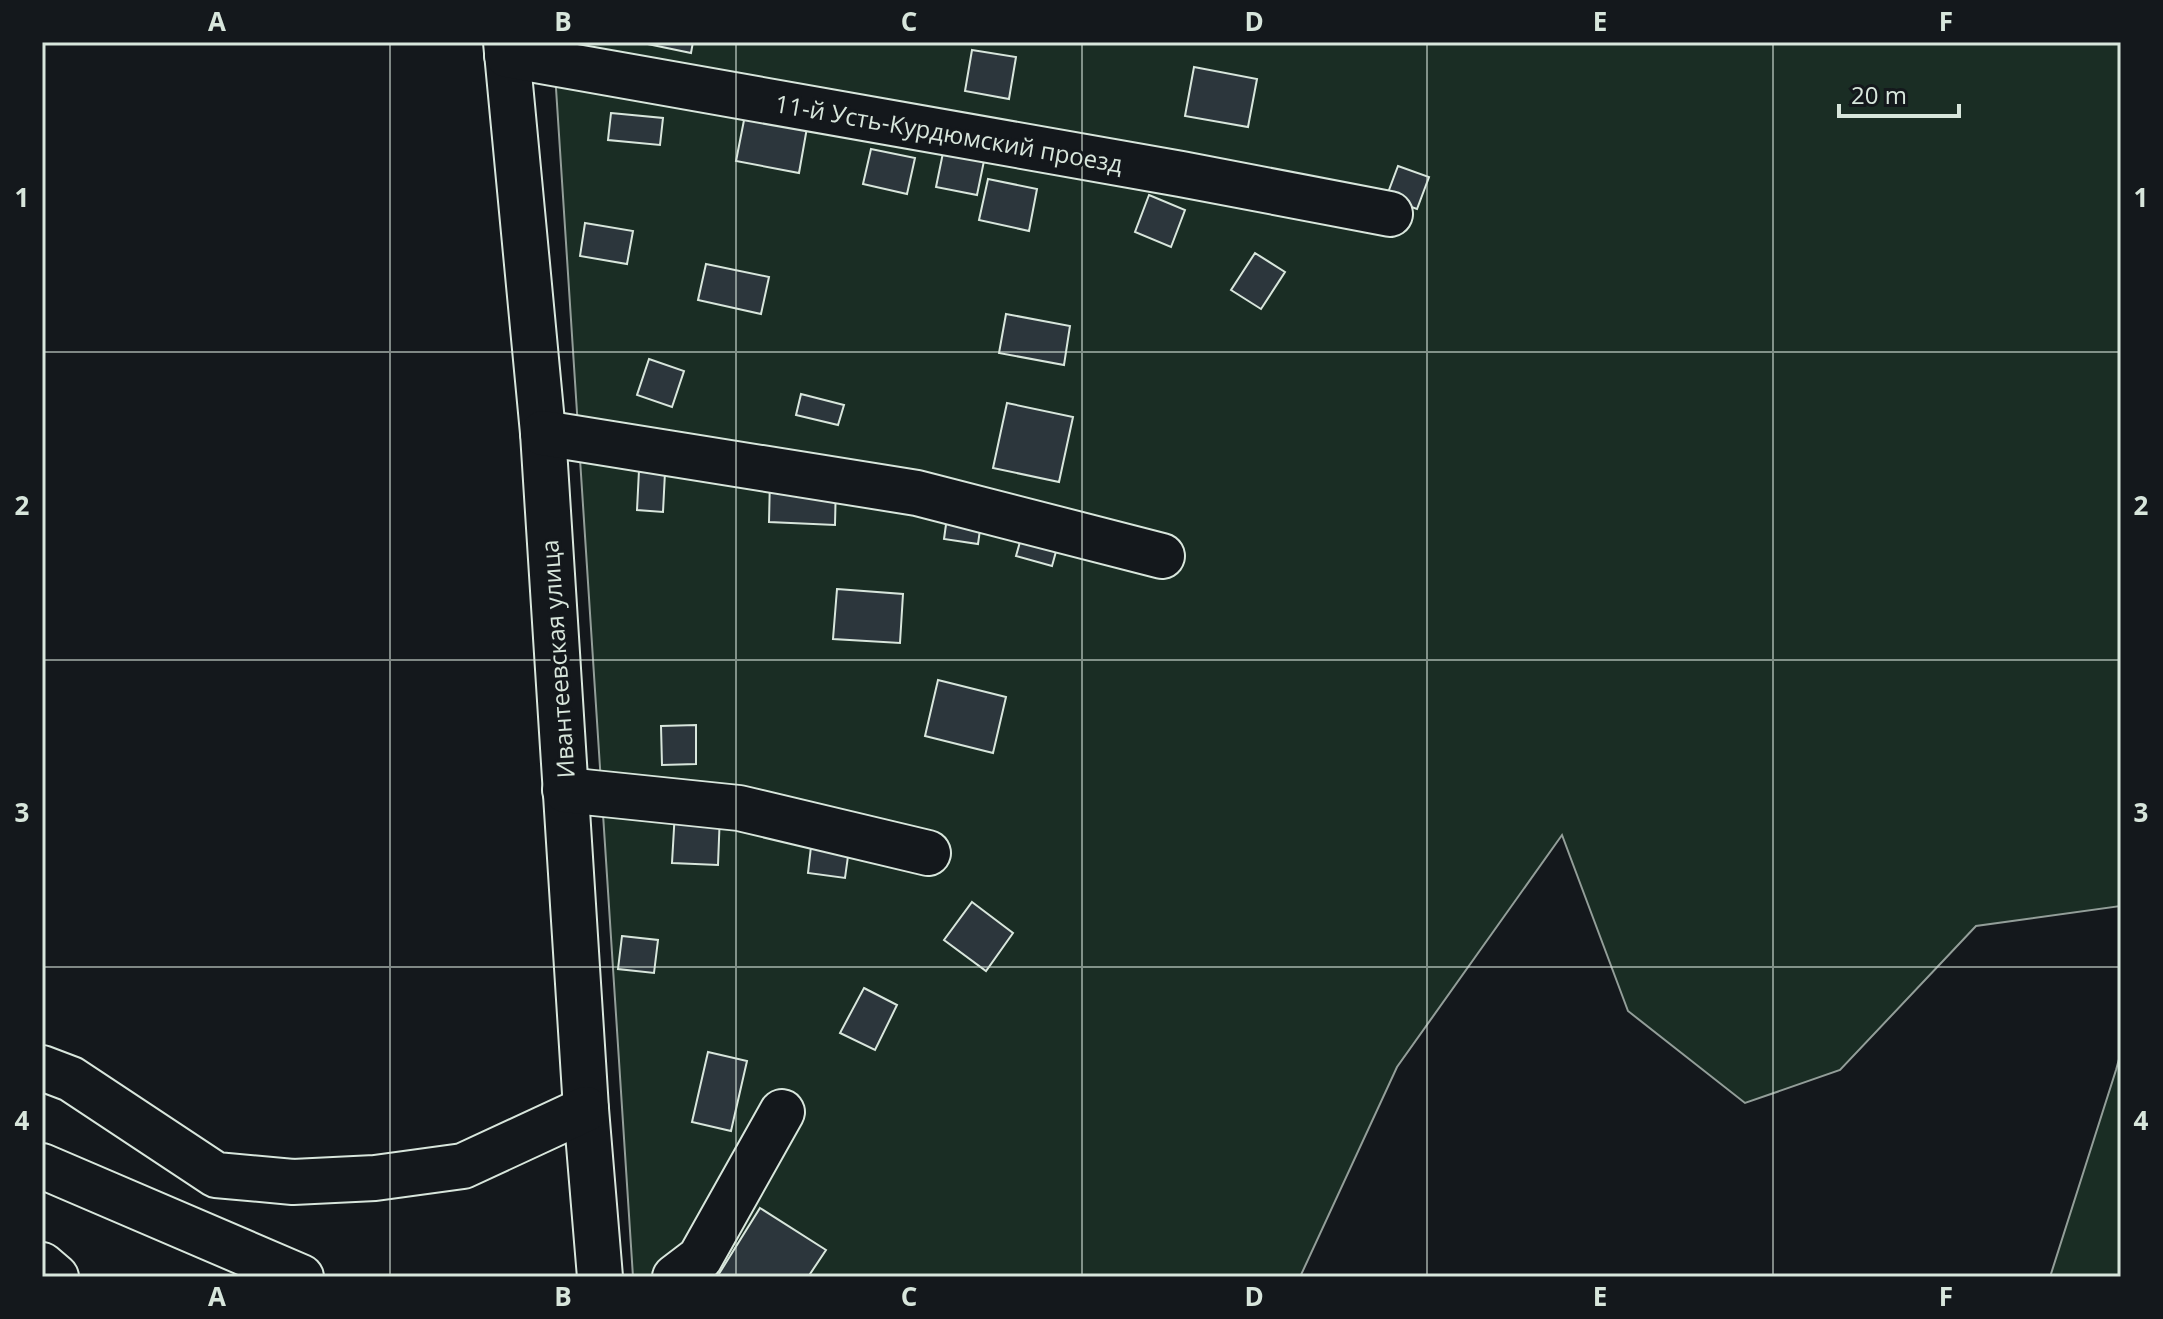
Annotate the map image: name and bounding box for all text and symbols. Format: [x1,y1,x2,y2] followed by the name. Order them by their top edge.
[208,3,226,39] text: A
[554,3,572,39] text: B
[901,3,917,39] text: C
[1244,3,1264,39] text: D
[1593,3,1607,39] text: E
[1939,3,1953,39] text: F
[1839,68,1959,118] scale bar
[1851,78,1907,111] text: 20 m
[773,86,1126,180] street label: 11-й Усть-Курдюмский проезд
[15,179,29,215] text: 1
[2134,179,2148,215] text: 1
[15,487,30,523] text: 2
[2134,487,2149,523] text: 2
[532,539,582,779] street label: Ивантеевская улица
[15,794,29,830] text: 3
[2134,794,2148,830] text: 3
[15,1102,30,1138] text: 4
[2134,1102,2149,1138] text: 4
[208,1278,226,1314] text: A
[554,1278,572,1314] text: B
[901,1278,917,1314] text: C
[1244,1278,1264,1314] text: D
[1593,1278,1607,1314] text: E
[1939,1278,1953,1314] text: F

